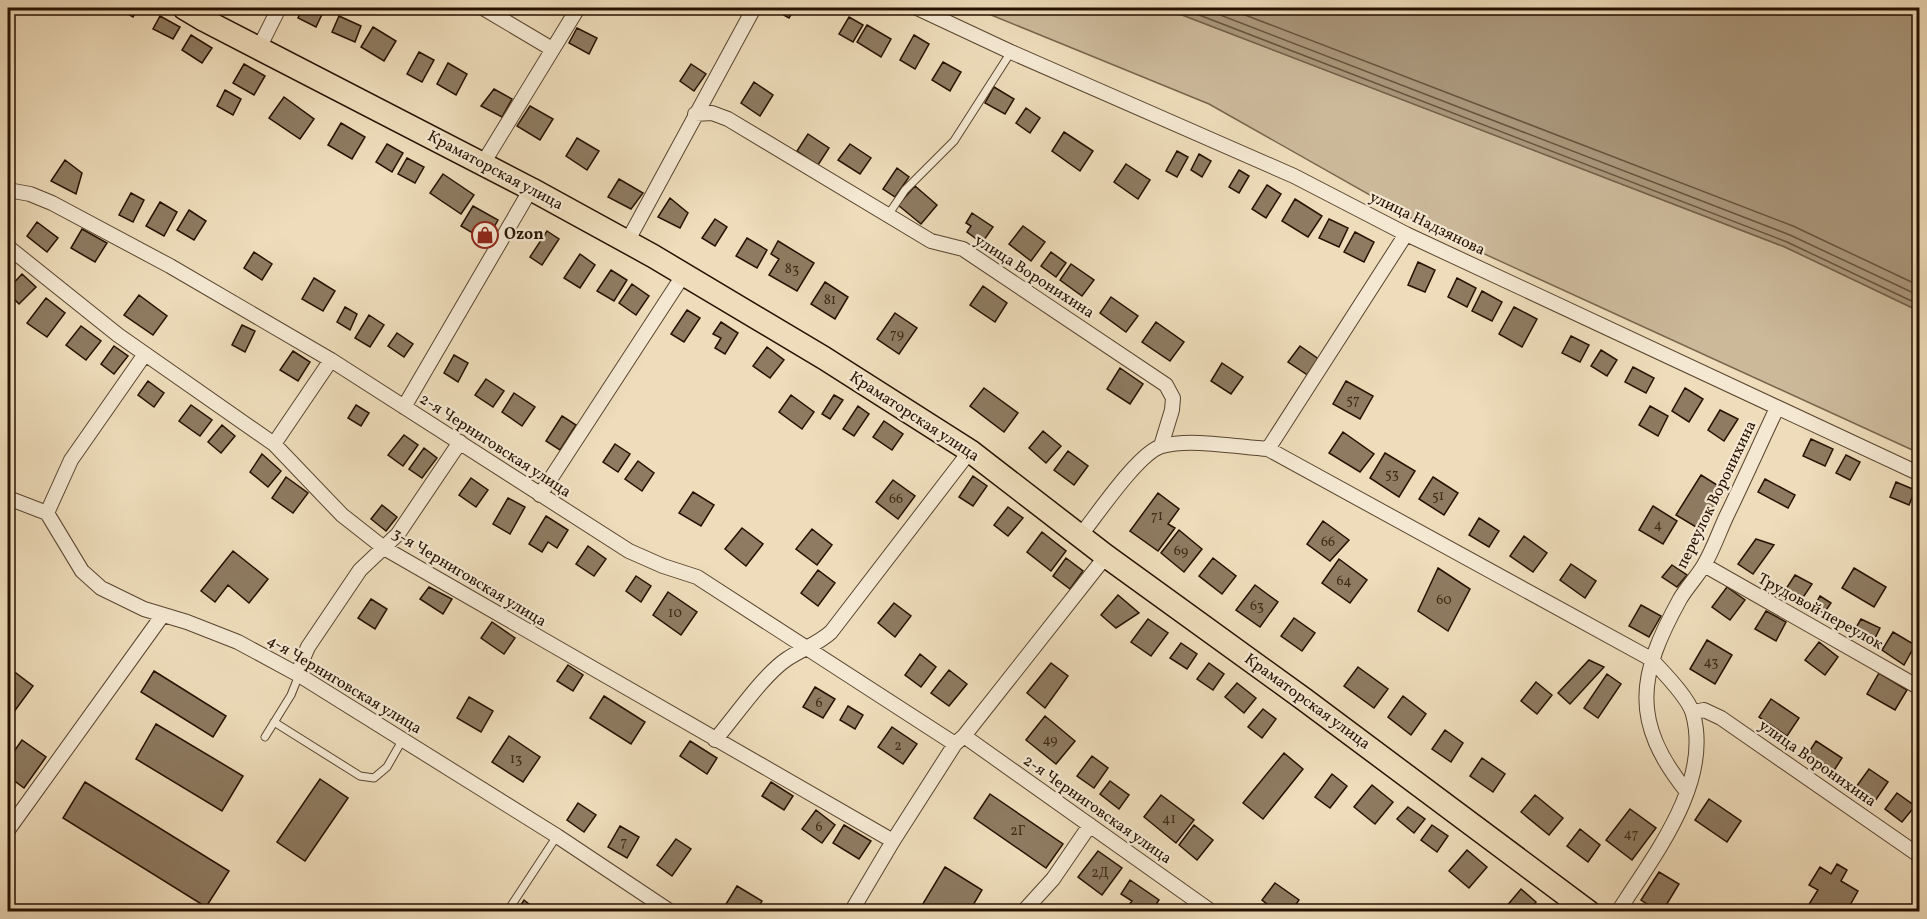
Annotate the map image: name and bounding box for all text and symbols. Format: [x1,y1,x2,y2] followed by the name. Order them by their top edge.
[423,126,567,216] street label: Краматорская улица
[1365,186,1489,262] street label: улица Надзянова
[470,220,500,250] shop icon: Ozon
[504,224,544,246] place label: Ozon
[970,230,1098,324] street label: улица Воронихина
[785,260,799,279] house number: 83
[824,291,836,310] house number: 81
[890,325,904,344] house number: 79
[845,367,983,467] street label: Краматорская улица
[415,389,575,503] street label: 2-я Черниговская улица
[1346,391,1360,410] house number: 57
[1672,417,1762,573] street label: переулок Воронихина
[1385,465,1399,484] house number: 53
[1432,487,1444,506] house number: 51
[889,490,903,509] house number: 66
[1151,507,1163,526] house number: 71
[1654,516,1662,535] house number: 4
[388,523,550,633] street label: 3-я Черниговская улица
[1321,533,1335,552] house number: 66
[1174,542,1188,561] house number: 69
[1753,568,1887,656] street label: Трудовой переулок
[1336,572,1352,591] house number: 64
[1436,591,1452,610] house number: 60
[1250,597,1264,616] house number: 63
[668,604,682,623] house number: 10
[262,630,426,740] street label: 4-я Черниговская улица
[1239,649,1375,755] street label: Краматорская улица
[1704,653,1718,672] house number: 43
[815,694,823,713] house number: 6
[1754,715,1880,813] street label: улица Воронихина
[1042,731,1058,750] house number: 49
[894,737,902,756] house number: 2
[510,750,522,769] house number: 13
[1018,750,1176,870] street label: 2-я Черниговская улица
[1162,810,1176,829] house number: 41
[815,818,823,837] house number: 6
[1010,822,1026,841] house number: 2Г
[1623,825,1639,844] house number: 47
[621,833,628,852] house number: 7
[1091,864,1109,883] house number: 2Д

